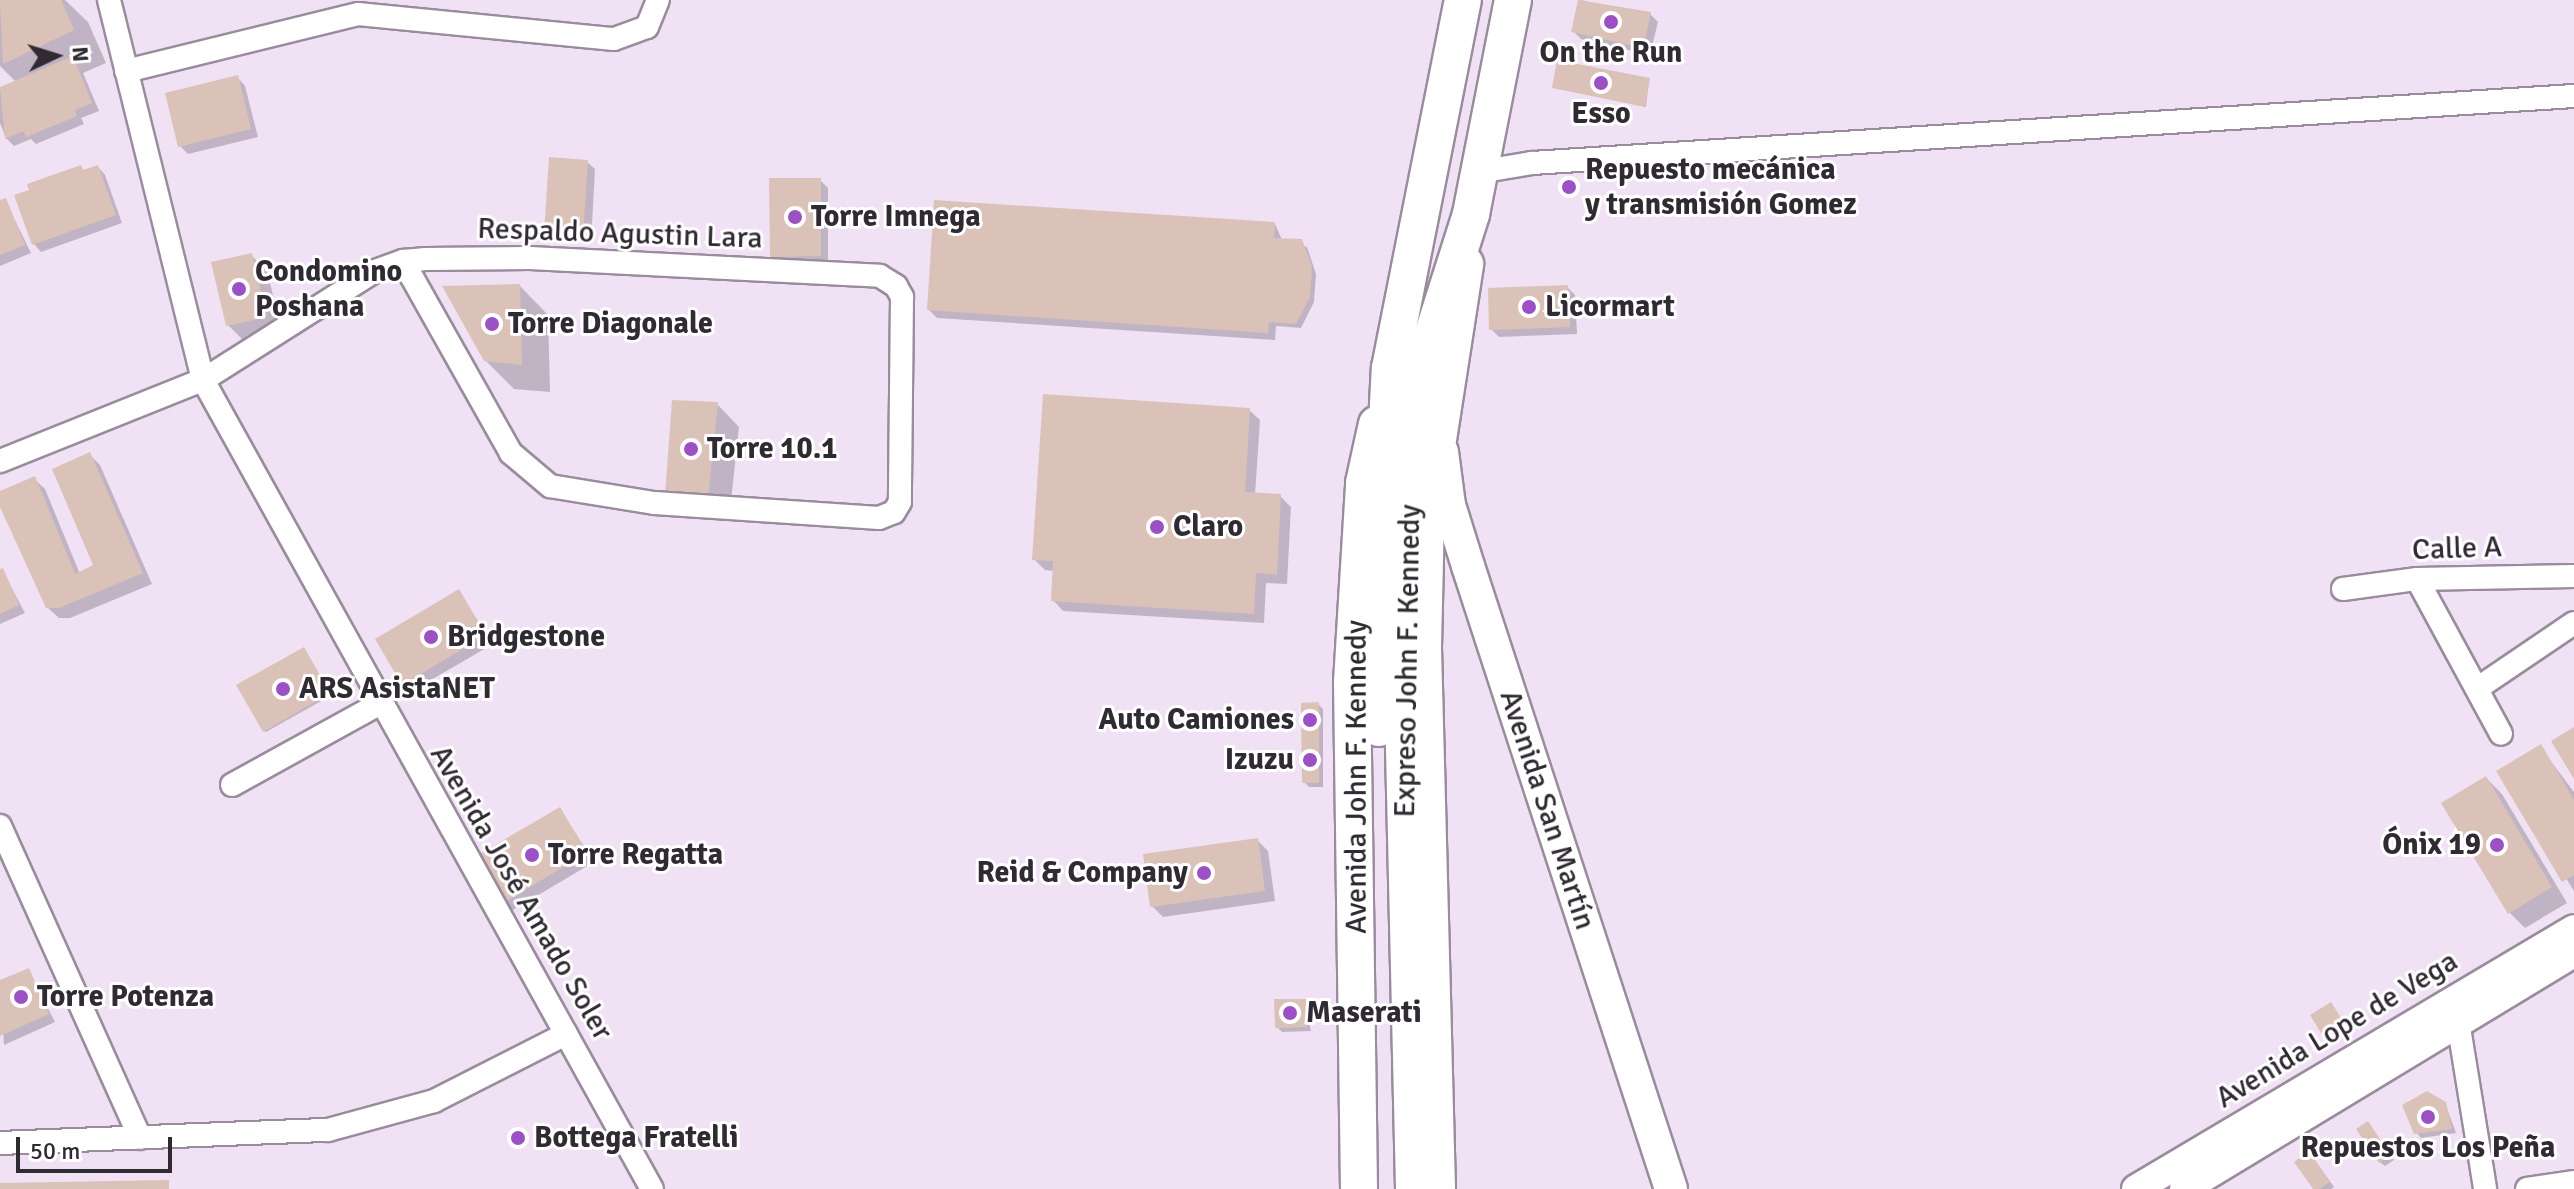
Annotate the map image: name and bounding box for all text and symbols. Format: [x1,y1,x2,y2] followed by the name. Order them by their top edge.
[1602,13,1620,31] marker: On the Run
[16,16,96,96] north arrow
[1540,35,1682,71] place label: On the Run
[66,46,94,63] text: N
[1592,74,1610,92] marker: Esso
[1571,96,1631,132] place label: Esso
[1585,152,1857,222] place label: Repuesto mecánica y transmisión Gomez
[1560,178,1578,196] marker: Repuesto mecánica y transmisión Gomez
[811,199,981,235] place label: Torre Imnega
[786,208,804,226] marker: Torre Imnega
[477,211,763,257] street label: Respaldo Agustin Lara
[255,254,402,324] place label: Condomino Poshana
[230,280,248,298] marker: Condomino Poshana
[1545,289,1675,325] place label: Licormart
[1520,298,1538,316] marker: Licormart
[508,306,713,342] place label: Torre Diagonale
[483,315,501,333] marker: Torre Diagonale
[707,431,837,467] place label: Torre 10.1
[682,440,700,458] marker: Torre 10.1
[1387,504,1429,818] street label: Expreso John F. Kennedy
[1173,509,1243,545] place label: Claro
[1148,518,1166,536] marker: Claro
[2411,529,2503,569] street label: Calle A
[447,619,605,655] place label: Bridgestone
[1339,620,1375,934] street label: Avenida John F. Kennedy
[422,628,440,646] marker: Bridgestone
[299,671,495,707] place label: ARS AsistaNET
[274,680,292,698] marker: ARS AsistaNET
[1491,686,1603,934] street label: Avenida San Martín
[1098,702,1294,738] place label: Auto Camiones
[1301,711,1319,729] marker: Auto Camiones
[422,739,620,1047] street label: Avenida José Amado Soler
[1225,742,1294,778] place label: Izuzu
[1301,751,1319,769] marker: Izuzu
[2382,827,2481,863] place label: Ónix 19
[2488,836,2506,854] marker: Ónix 19
[548,837,723,873] place label: Torre Regatta
[523,846,541,864] marker: Torre Regatta
[977,855,1188,891] place label: Reid & Company
[1195,864,1213,882] marker: Reid & Company
[2210,944,2464,1116] street label: Avenida Lope de Vega
[37,979,214,1015] place label: Torre Potenza
[12,988,30,1006] marker: Torre Potenza
[1306,995,1422,1031] place label: Maserati
[1281,1004,1299,1022] marker: Maserati
[2419,1108,2437,1126] marker: Repuestos Los Peña
[534,1120,738,1156] place label: Bottega Fratelli
[20,1121,176,1171] scale bar
[509,1129,527,1147] marker: Bottega Fratelli
[2301,1130,2555,1166] place label: Repuestos Los Peña
[30,1136,80,1166] text: 50 m

